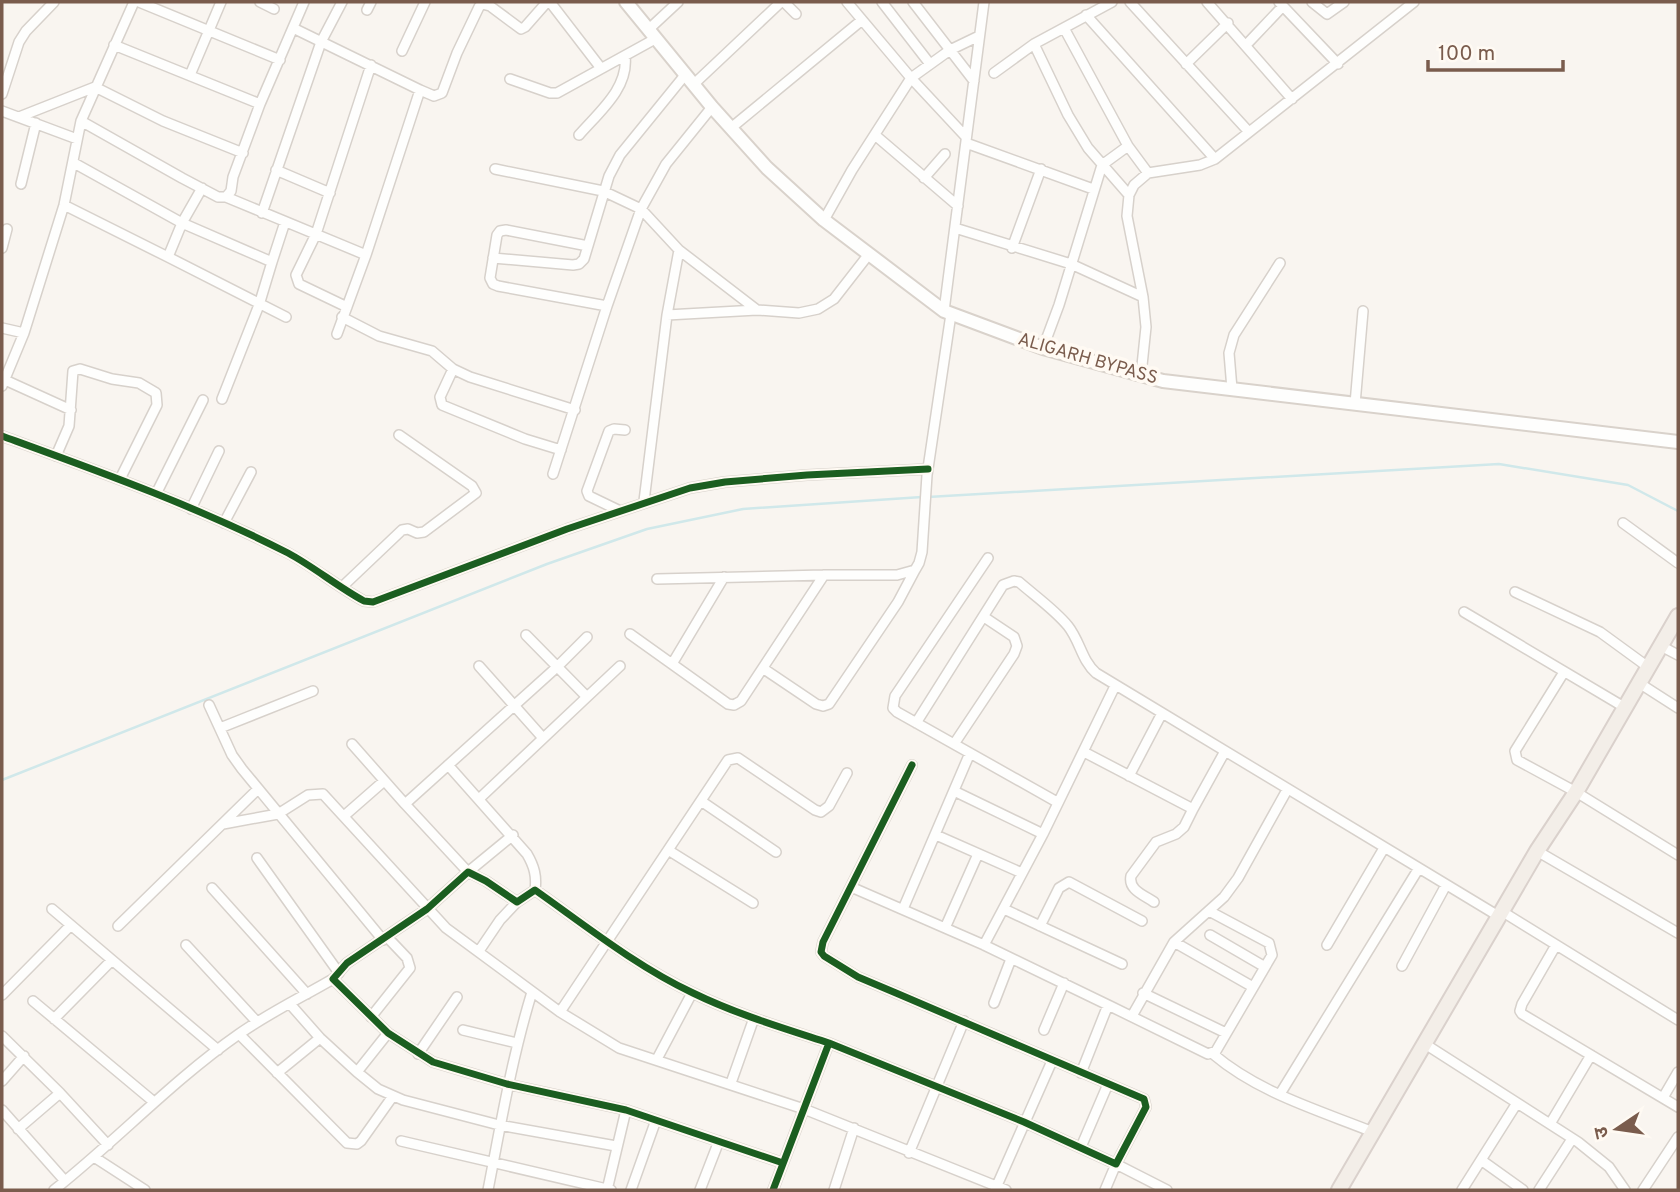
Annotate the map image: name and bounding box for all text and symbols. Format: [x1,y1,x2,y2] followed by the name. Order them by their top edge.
[1428,28,1563,72] scale bar
[1438,41,1495,68] text: 100 m
[1015,328,1160,390] street label: ALIGARH BYPASS
[1582,1094,1652,1164] north arrow
[1589,1123,1615,1140] text: उ

